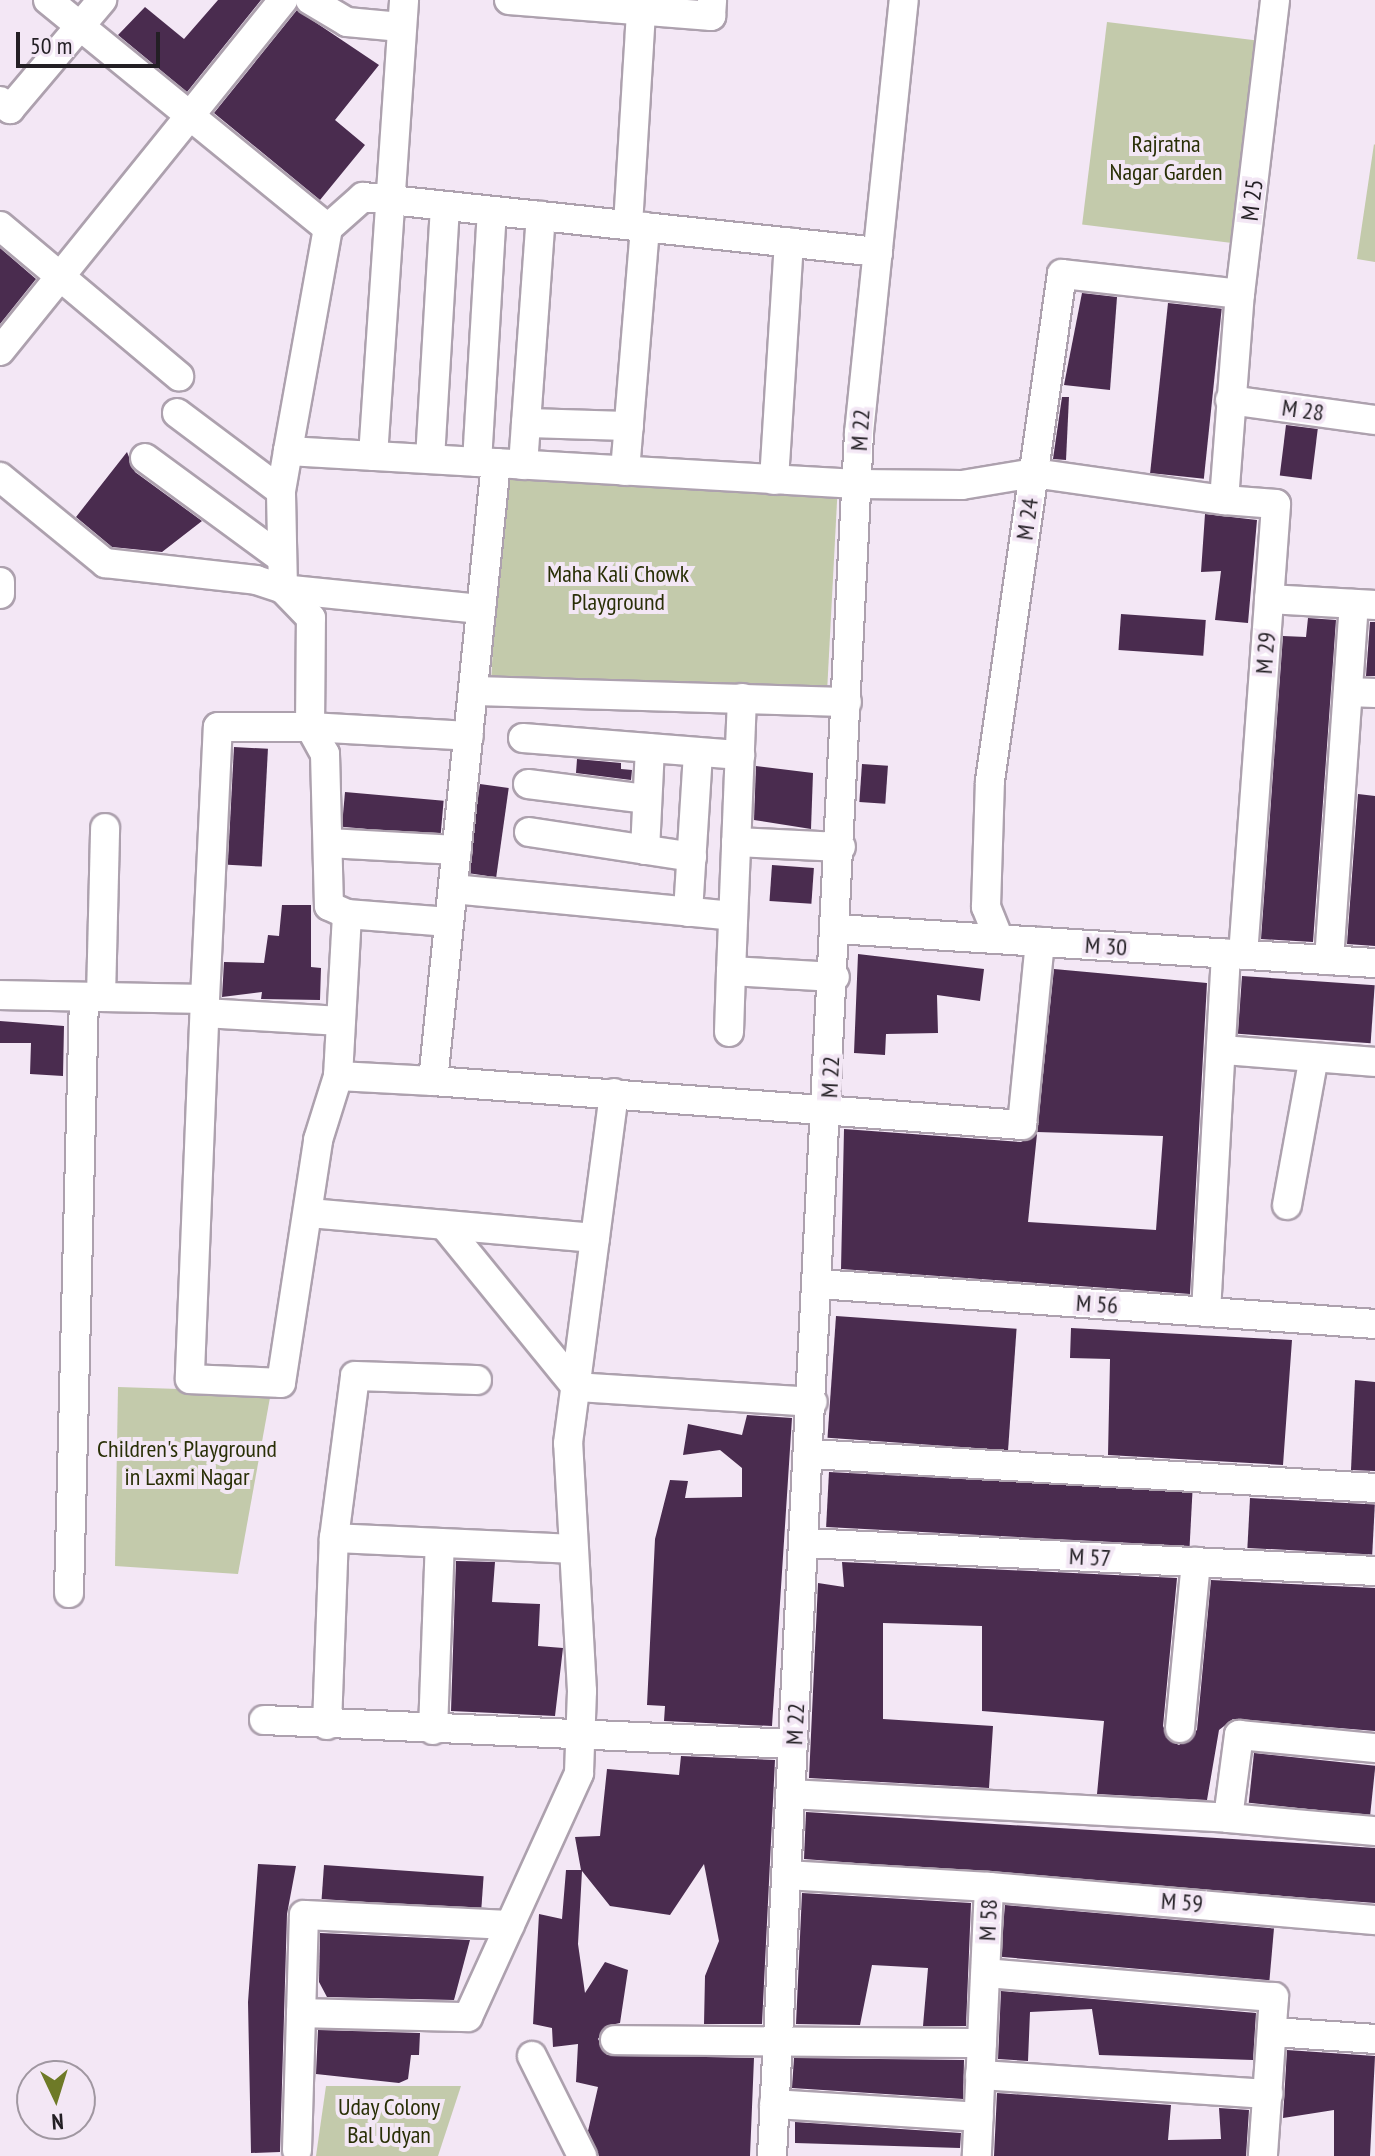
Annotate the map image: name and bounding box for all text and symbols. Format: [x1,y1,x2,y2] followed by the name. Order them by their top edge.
[20,16,164,66] scale bar
[30,30,72,61] text: 50 m
[1110,130,1222,186] park label: Rajratna Nagar Garden
[1235,177,1269,223] street label: M 25
[1280,393,1326,427] street label: M 28
[844,408,876,452] street label: M 22
[1010,496,1044,542] street label: M 24
[547,560,689,616] park label: Maha Kali Chowk Playground
[1249,631,1281,675] street label: M 29
[1084,930,1128,962] street label: M 30
[815,1055,845,1099] street label: M 22
[1075,1288,1119,1320] street label: M 56
[97,1435,277,1491] park label: Children's Playground in Laxmi Nagar
[1068,1542,1112,1572] street label: M 57
[780,1702,810,1746] street label: M 22
[1160,1886,1204,1918] street label: M 59
[973,1898,1003,1942] street label: M 58
[16,2060,96,2140] north arrow
[338,2093,440,2149] park label: Uday Colony Bal Udyan
[51,2108,64,2136] text: N

